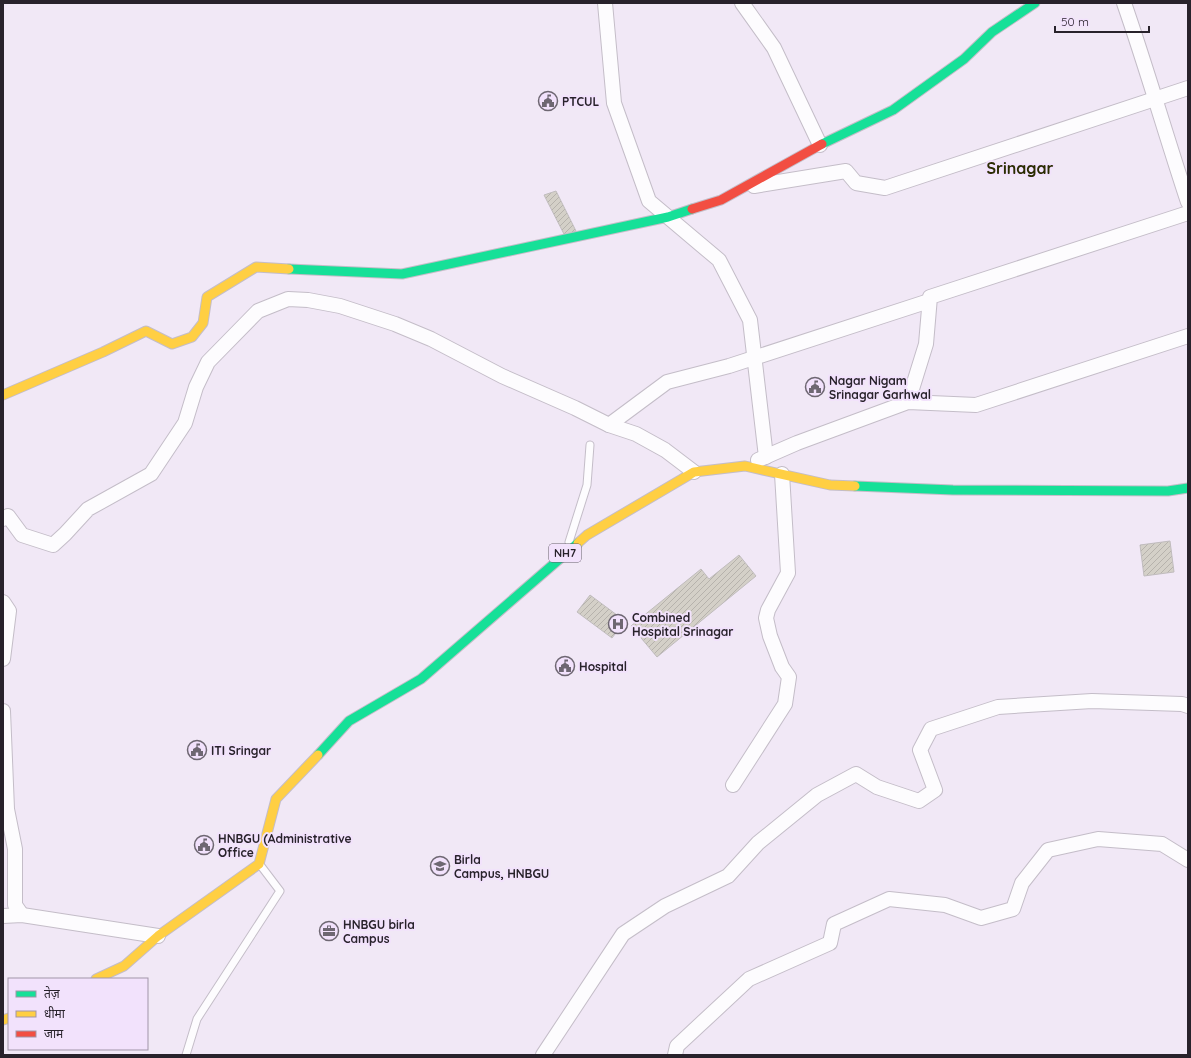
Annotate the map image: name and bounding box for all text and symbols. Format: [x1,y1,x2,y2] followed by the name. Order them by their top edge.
[1055,8,1149,34] scale bar
[1061,14,1089,29] text: 50 m
[537,90,559,112] public building icon: PTCUL
[562,94,599,109] place label: PTCUL
[987,158,1054,178] district label: Srinagar
[829,373,931,402] place label: Nagar Nigam Srinagar Garhwal
[804,376,826,398] public building icon: Nagar Nigam Srinagar Garhwal
[549,544,581,562] road number: NH7
[632,610,734,639] place label: Combined Hospital Srinagar
[607,613,629,635] hospital icon: Combined Hospital Srinagar
[554,655,576,677] public building icon: Hospital
[579,659,627,674] place label: Hospital
[186,739,208,761] public building icon: ITI Sringar
[211,743,271,758] place label: ITI Sringar
[218,831,352,860] place label: HNBGU (Administrative Office
[193,834,215,856] public building icon: HNBGU (Administrative Office
[454,852,549,881] place label: Birla Campus, HNBGU
[429,855,451,877] school or university icon: Birla Campus, HNBGU
[343,917,415,946] place label: HNBGU birla Campus
[318,920,340,942] office icon: HNBGU birla Campus
[8,978,148,1050] legend
[44,986,61,1001] text: तेज़
[44,1006,66,1021] text: धीमा
[44,1026,64,1041] text: जाम

